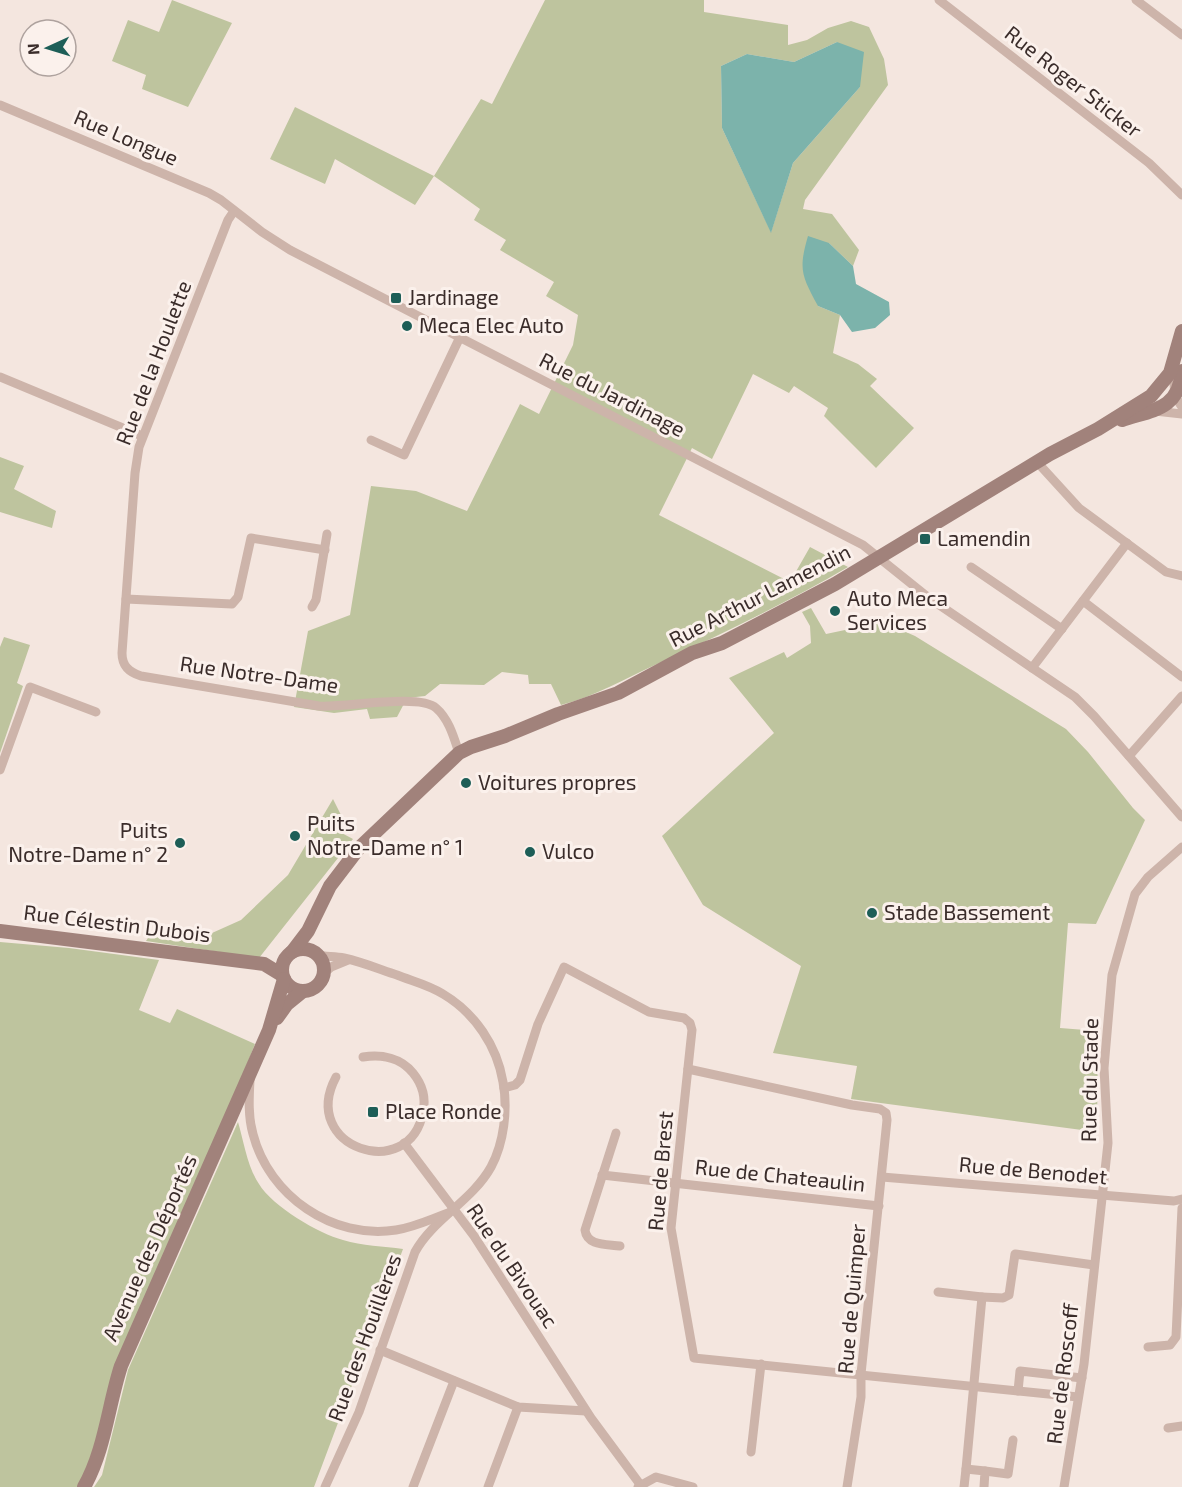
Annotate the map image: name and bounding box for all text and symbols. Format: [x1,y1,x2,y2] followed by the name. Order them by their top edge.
[18,18,78,78] north arrow
[1001,20,1148,142] street label: Rue Roger Sticker
[23,43,42,56] text: N
[71,103,182,170] street label: Rue Longue
[110,277,195,448] street label: Rue de la Houlette
[408,284,499,309] place label: Jardinage
[389,291,403,305] marker: Jardinage
[419,312,564,337] place label: Meca Elec Auto
[400,319,414,333] marker: Meca Elec Auto
[536,346,690,441] street label: Rue du Jardinage
[937,525,1031,550] place label: Lamendin
[918,532,932,546] marker: Lamendin
[664,538,854,651] street label: Rue Arthur Lamendin
[847,585,948,634] place label: Auto Meca Services
[828,604,842,618] marker: Auto Meca Services
[178,650,340,697] street label: Rue Notre-Dame
[478,769,636,794] place label: Voitures propres
[459,776,473,790] marker: Voitures propres
[307,810,463,859] place label: Puits Notre-Dame n° 1
[8,817,168,866] place label: Puits Notre-Dame n° 2
[288,829,302,843] marker: Puits Notre-Dame n° 1
[173,836,187,850] marker: Puits Notre-Dame n° 2
[542,838,595,863] place label: Vulco
[523,845,537,859] marker: Vulco
[22,899,212,946] street label: Rue Célestin Dubois
[884,899,1050,924] place label: Stade Bassement
[865,906,879,920] marker: Stade Bassement
[1075,1018,1102,1142] street label: Rue du Stade
[385,1098,502,1123] place label: Place Ronde
[366,1105,380,1119] marker: Place Ronde
[642,1110,677,1232] street label: Rue de Brest
[96,1150,201,1344] street label: Avenue des Déportés
[958,1151,1108,1188] street label: Rue de Benodet
[694,1153,867,1196] street label: Rue de Chateaulin
[462,1198,564,1332] street label: Rue du Bivouac
[831,1222,871,1375] street label: Rue de Quimper
[322,1250,406,1425] street label: Rue des Houillères
[1040,1301,1083,1445] street label: Rue de Roscoff

